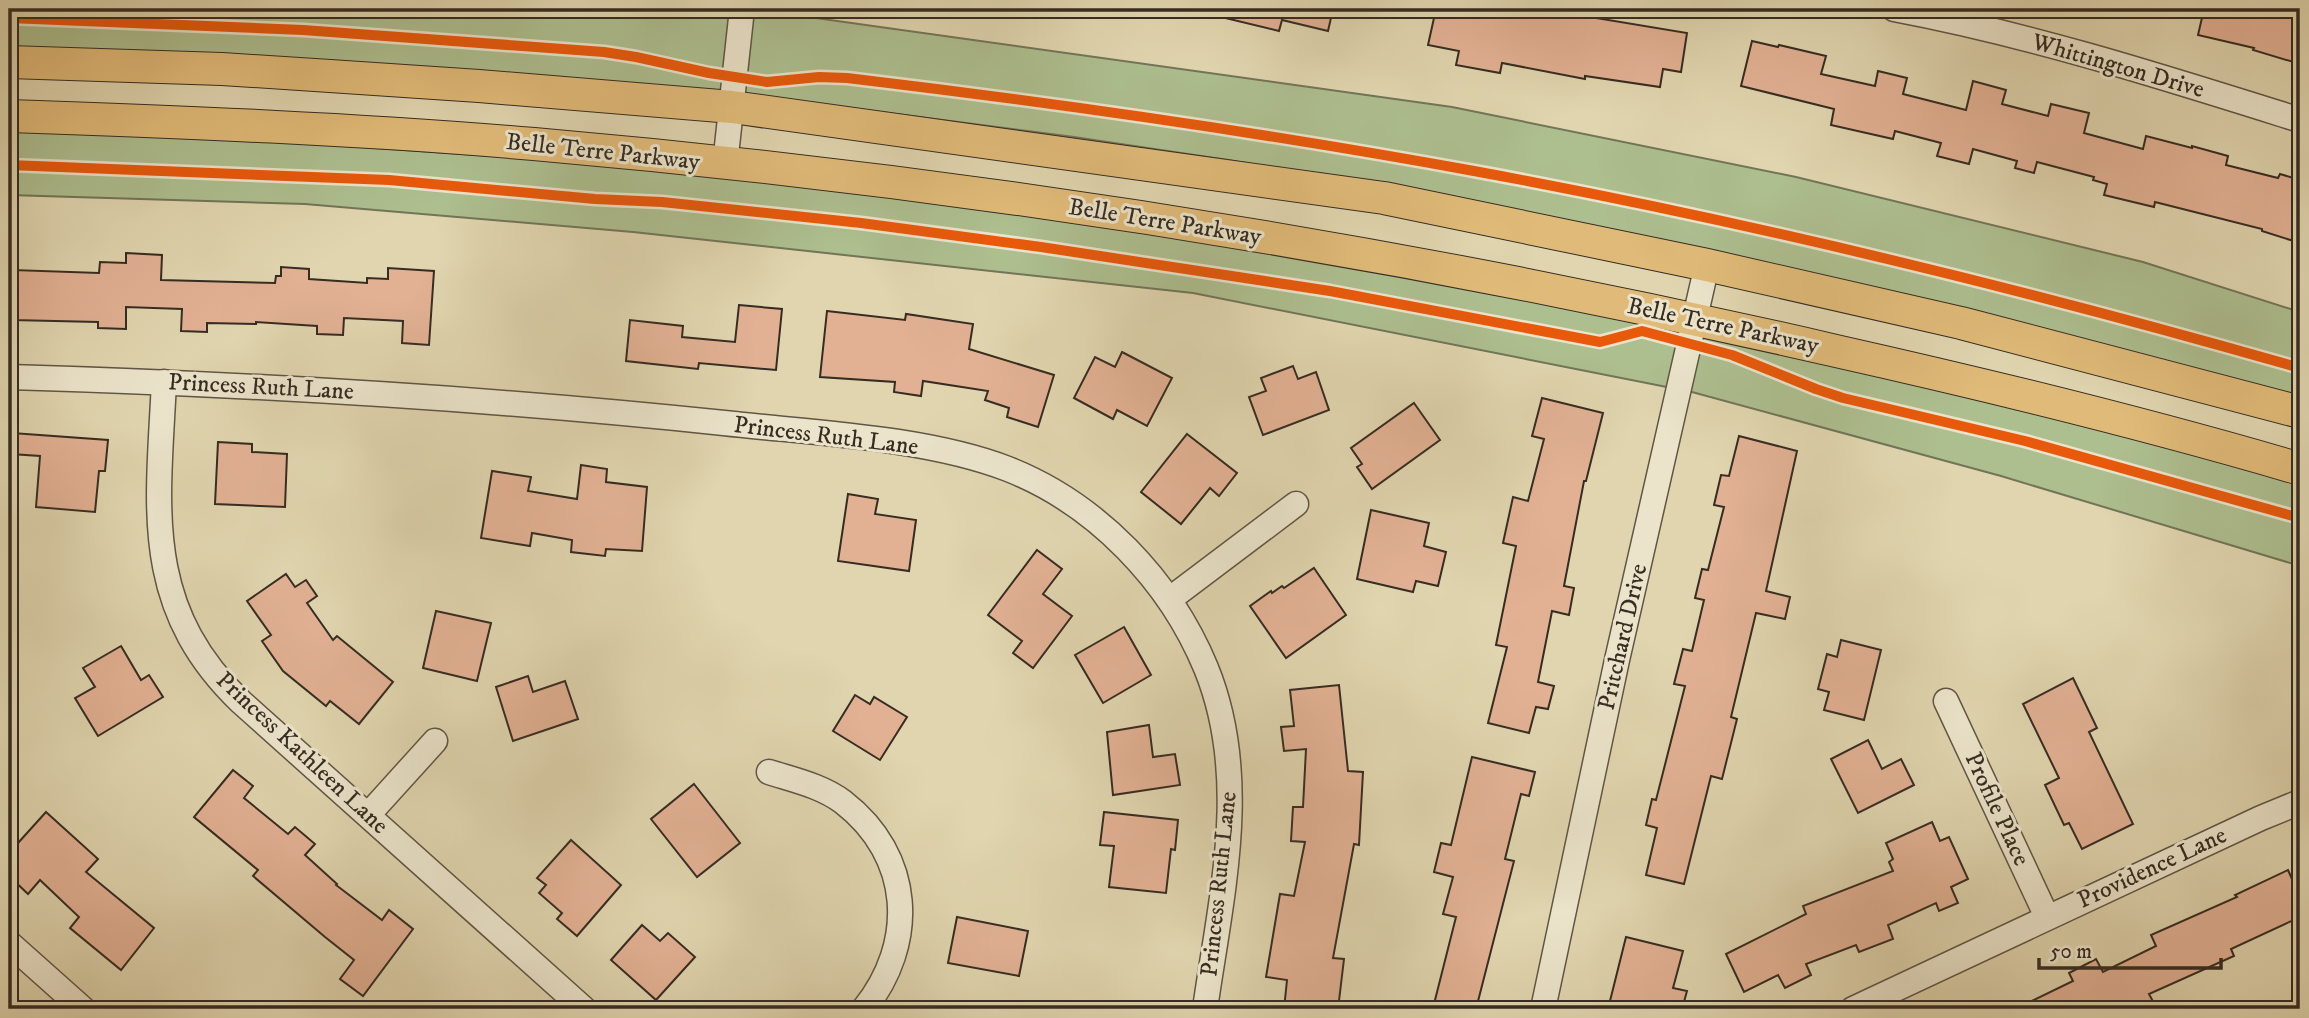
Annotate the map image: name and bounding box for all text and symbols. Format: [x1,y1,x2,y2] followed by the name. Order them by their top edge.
[2028,27,2208,105] street label: Whittington Drive
[505,127,702,177] street label: Belle Terre Parkway
[1066,192,1264,252] street label: Belle Terre Parkway
[1625,291,1822,361] street label: Belle Terre Parkway
[167,367,355,407] street label: Princess Ruth Lane
[732,410,920,462] street label: Princess Ruth Lane
[1592,561,1654,713] street label: Pritchard Drive
[210,665,395,841] street label: Princess Kathleen Lane
[1958,747,2036,871] street label: Profile Place
[1194,790,1244,978] street label: Princess Ruth Lane
[2073,820,2231,916] street label: Providence Lane
[2039,927,2222,971] scale bar
[2050,939,2092,965] text: 50 m

